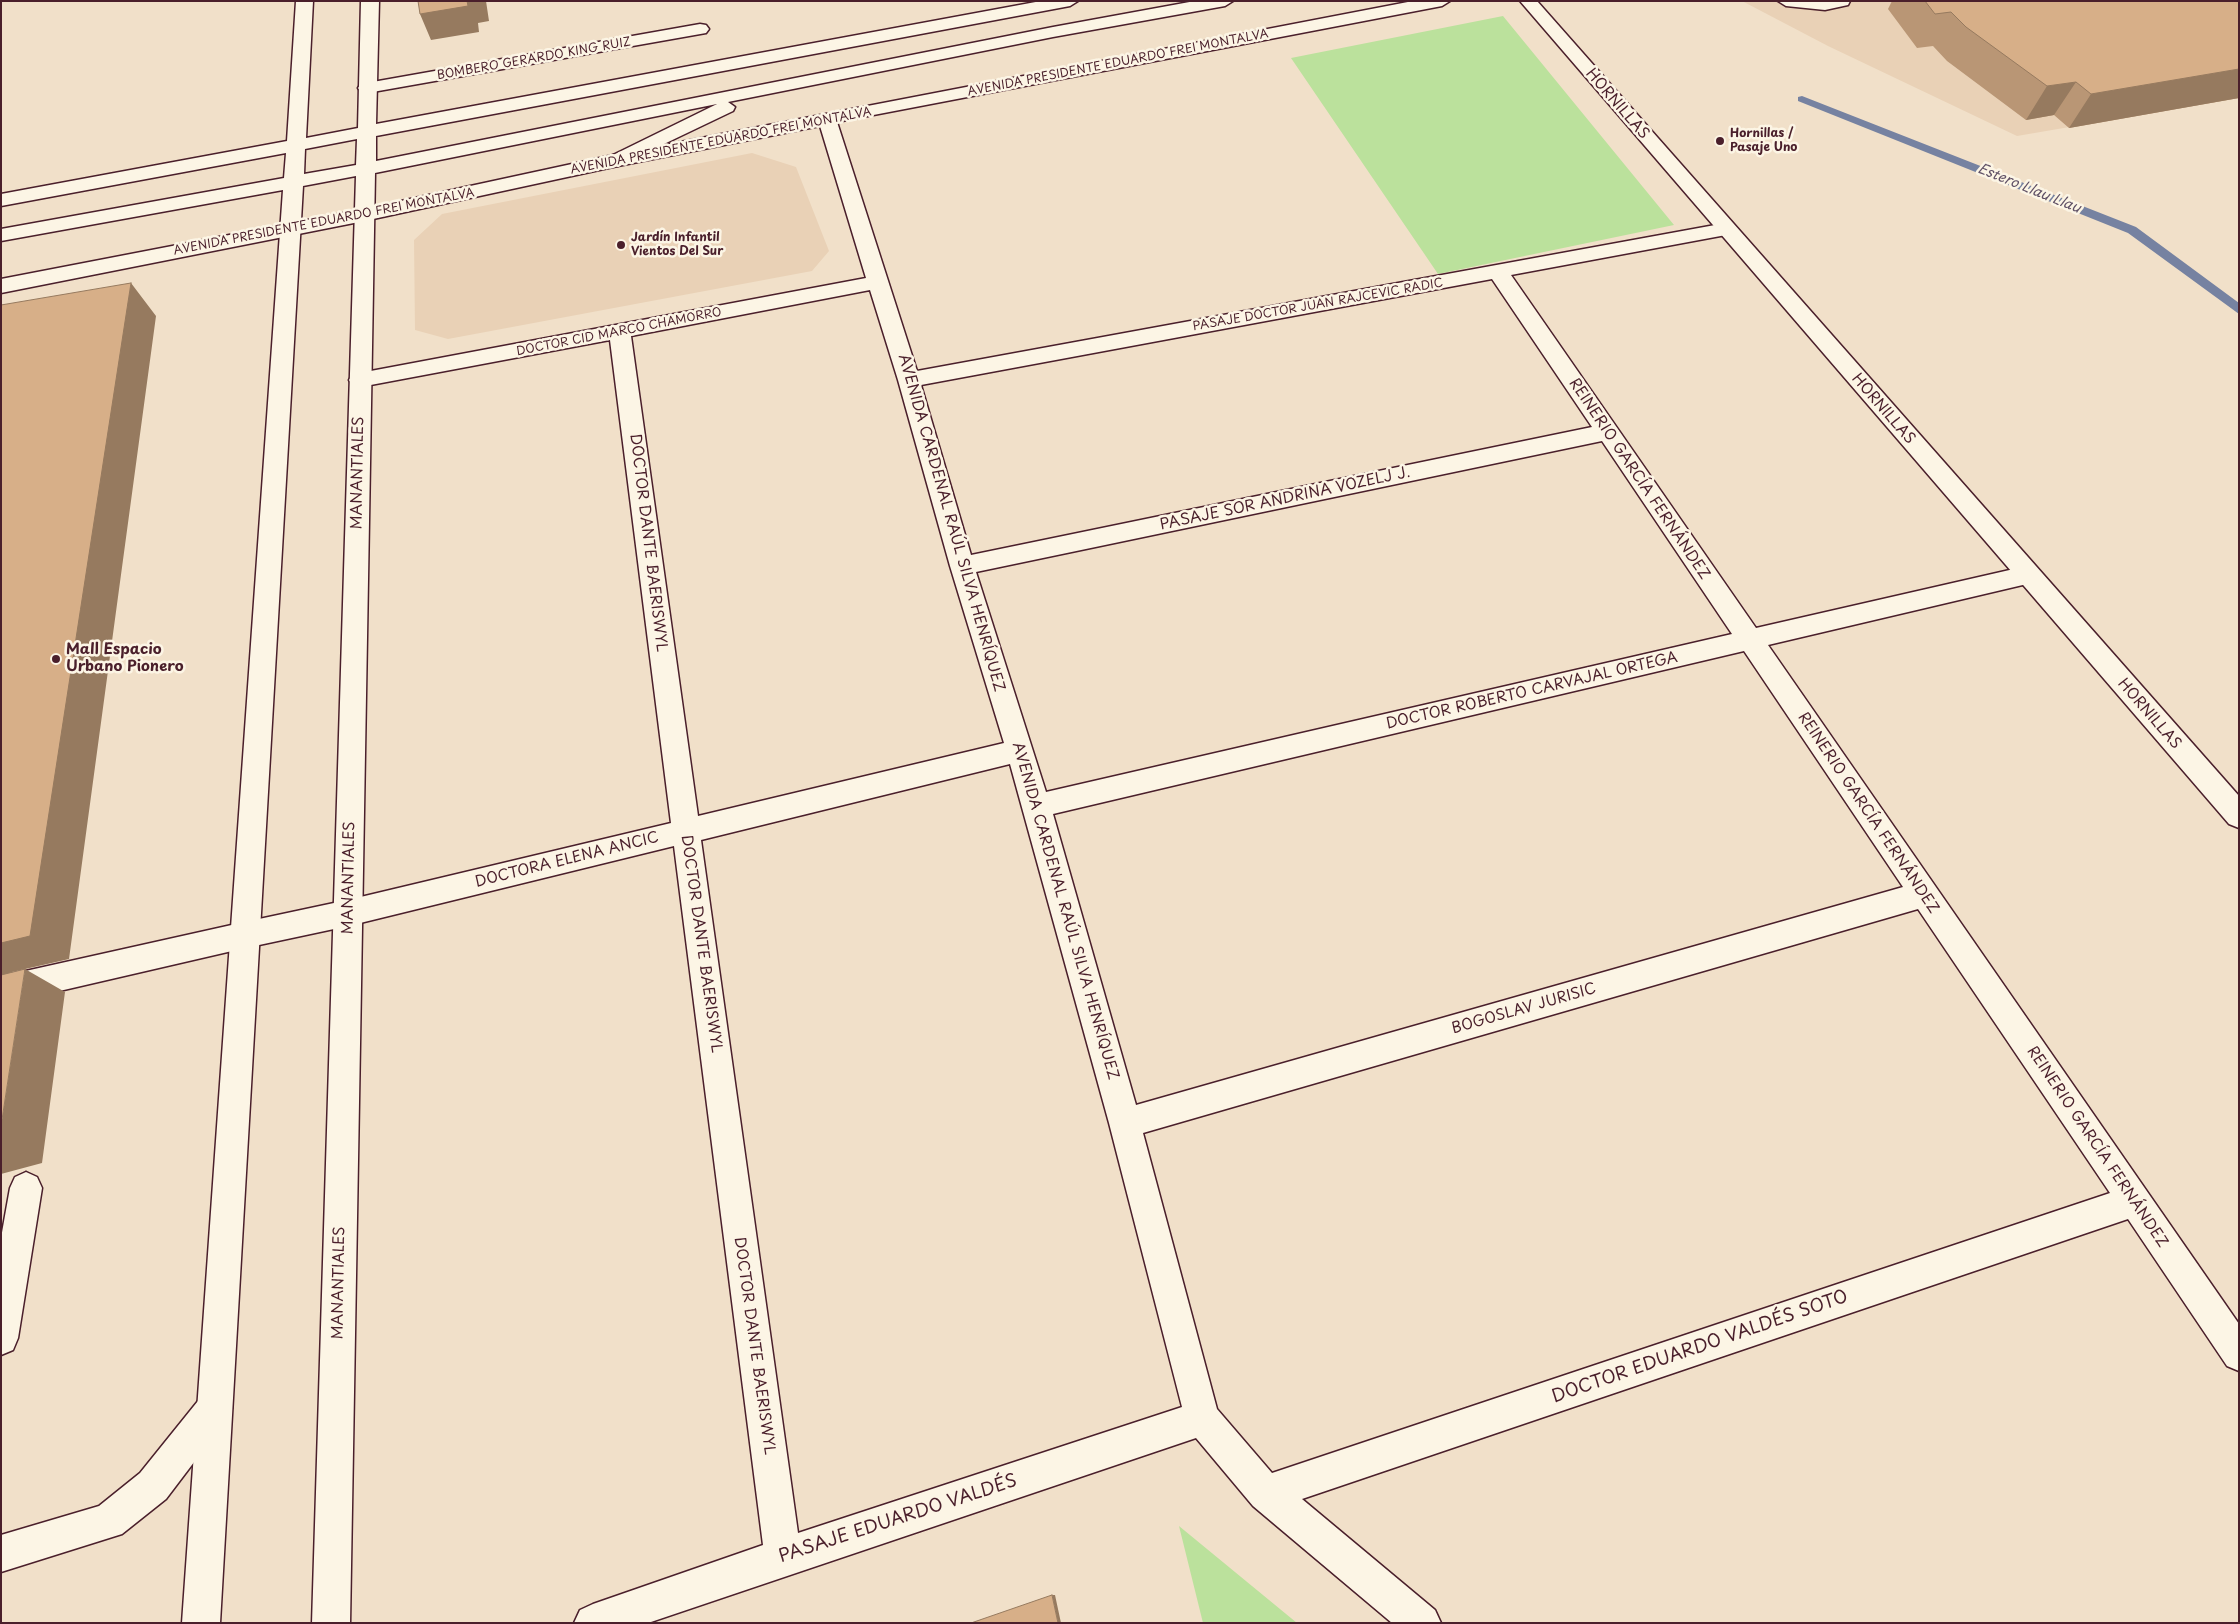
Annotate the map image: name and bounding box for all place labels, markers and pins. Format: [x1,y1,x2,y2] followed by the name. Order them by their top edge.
[1730,127,1797,155] place label: Hornillas / Pasaje Uno
[1714,135,1726,147] marker: Hornillas / Pasaje Uno
[631,231,723,259] place label: Jardín Infantil Vientos Del Sur
[615,239,627,251] marker: Jardín Infantil Vientos Del Sur
[66,641,184,676] place label: Mall Espacio Urbano Pionero
[50,653,62,665] marker: Mall Espacio Urbano Pionero

